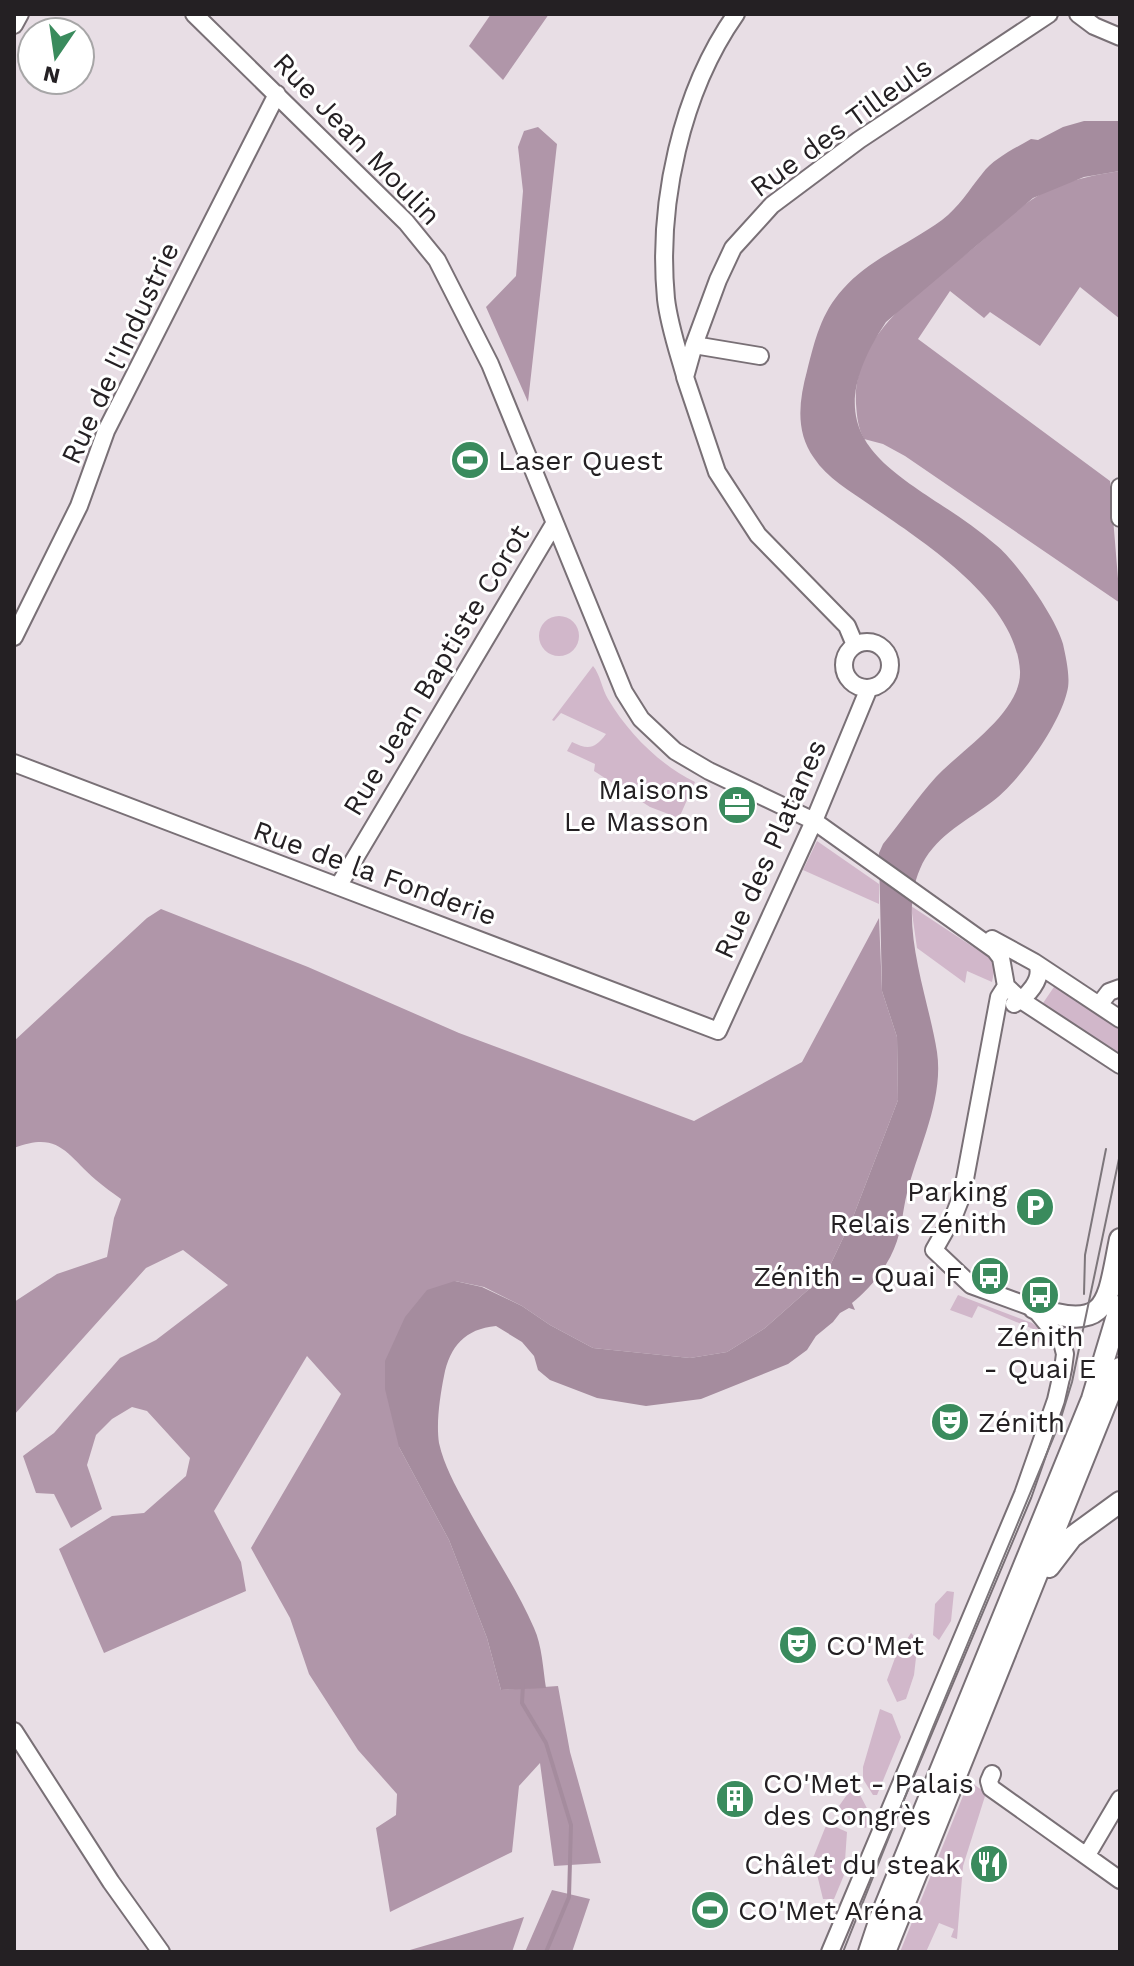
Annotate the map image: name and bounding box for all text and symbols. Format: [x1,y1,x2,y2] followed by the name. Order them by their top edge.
[16,16,96,96] north arrow
[267,46,447,232] street label: Rue Jean Moulin
[744,50,938,204] street label: Rue des Tilleuls
[41,61,62,89] text: N
[54,237,186,469] street label: Rue de l'Industrie
[449,439,491,481] sports icon: Laser Quest
[498,444,663,477] place label: Laser Quest
[336,518,536,821] street label: Rue Jean Baptiste Corot
[707,734,833,964] street label: Rue des Platanes
[564,773,709,838] place label: Maisons Le Masson
[716,784,758,826] office icon: Maisons Le Masson
[249,814,501,932] street label: Rue de la Fonderie
[830,1175,1007,1240] place label: Parking Relais Zénith
[1014,1186,1056,1228] parking icon: Parking Relais Zénith
[969,1255,1011,1297] bus stop icon: Zénith - Quai F
[754,1260,962,1293] place label: Zénith - Quai F
[1019,1274,1061,1316] bus stop icon: Zénith - Quai E
[984,1320,1096,1385] place label: Zénith - Quai E
[929,1401,971,1443] theatre icon: Zénith
[978,1406,1065,1439] place label: Zénith
[777,1624,819,1666] theatre icon: CO'Met
[826,1629,924,1662] place label: CO'Met
[763,1767,974,1832] place label: CO'Met - Palais des Congrès
[714,1778,756,1820] building icon: CO'Met - Palais des Congrès
[968,1843,1010,1885] restaurant icon: Châlet du steak
[744,1848,961,1881] place label: Châlet du steak
[689,1889,731,1931] sports icon: CO'Met Aréna
[738,1894,923,1927] place label: CO'Met Aréna

